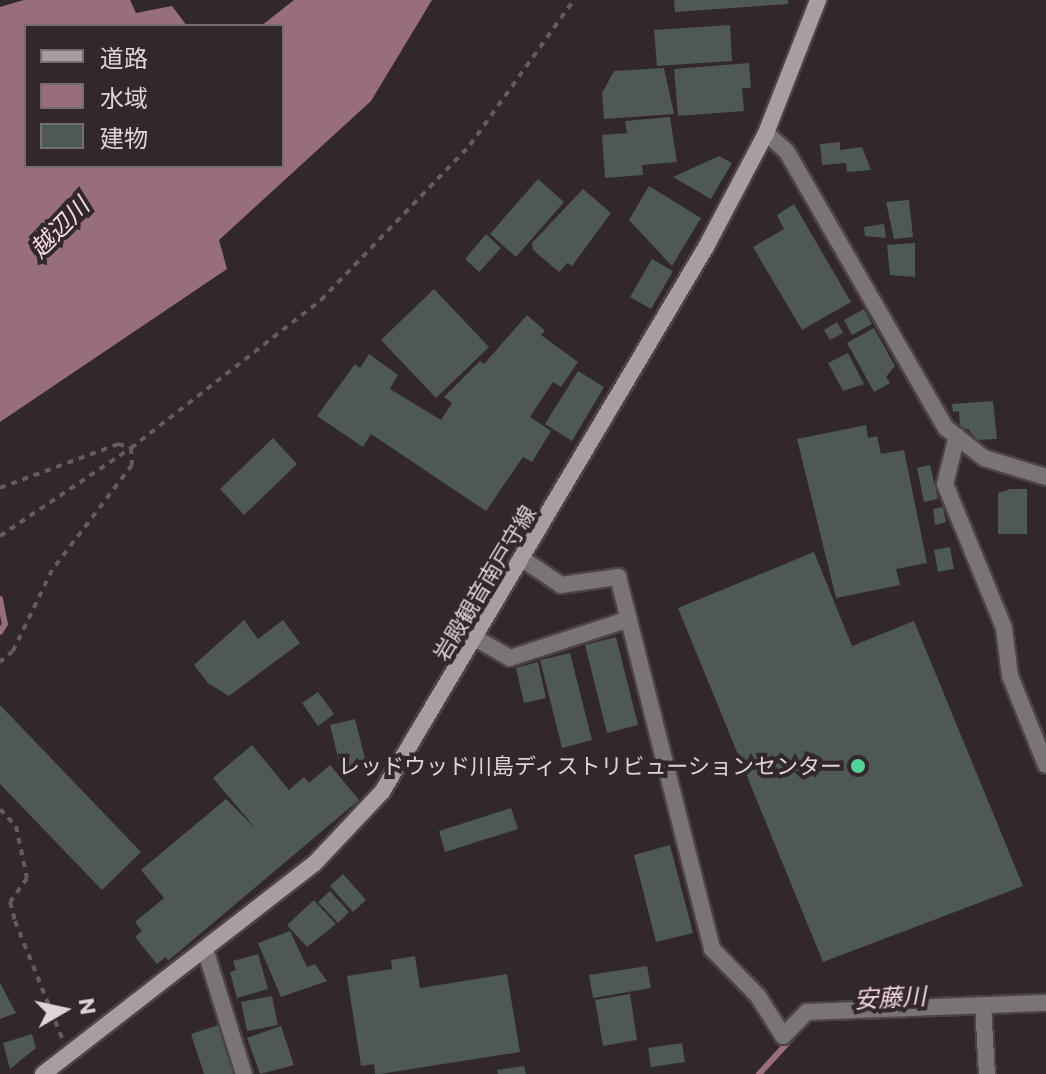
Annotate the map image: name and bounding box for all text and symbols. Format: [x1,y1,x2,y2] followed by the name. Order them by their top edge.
[24,24,284,168] legend
[100,43,148,72] text: 道路
[100,83,148,112] text: 水域
[100,123,148,152] text: 建物
[24,191,94,263] water label: 越辺川
[427,501,541,665] street label: 岩殿観音南戸守線
[336,753,842,779] place label: レッドウッド川島ディストリビューションセンター
[849,757,867,775] marker: レッドウッド川島ディストリビューションセンター
[24,970,104,1050] north arrow
[853,981,927,1013] water label: 安藤川
[74,996,103,1016] text: N

